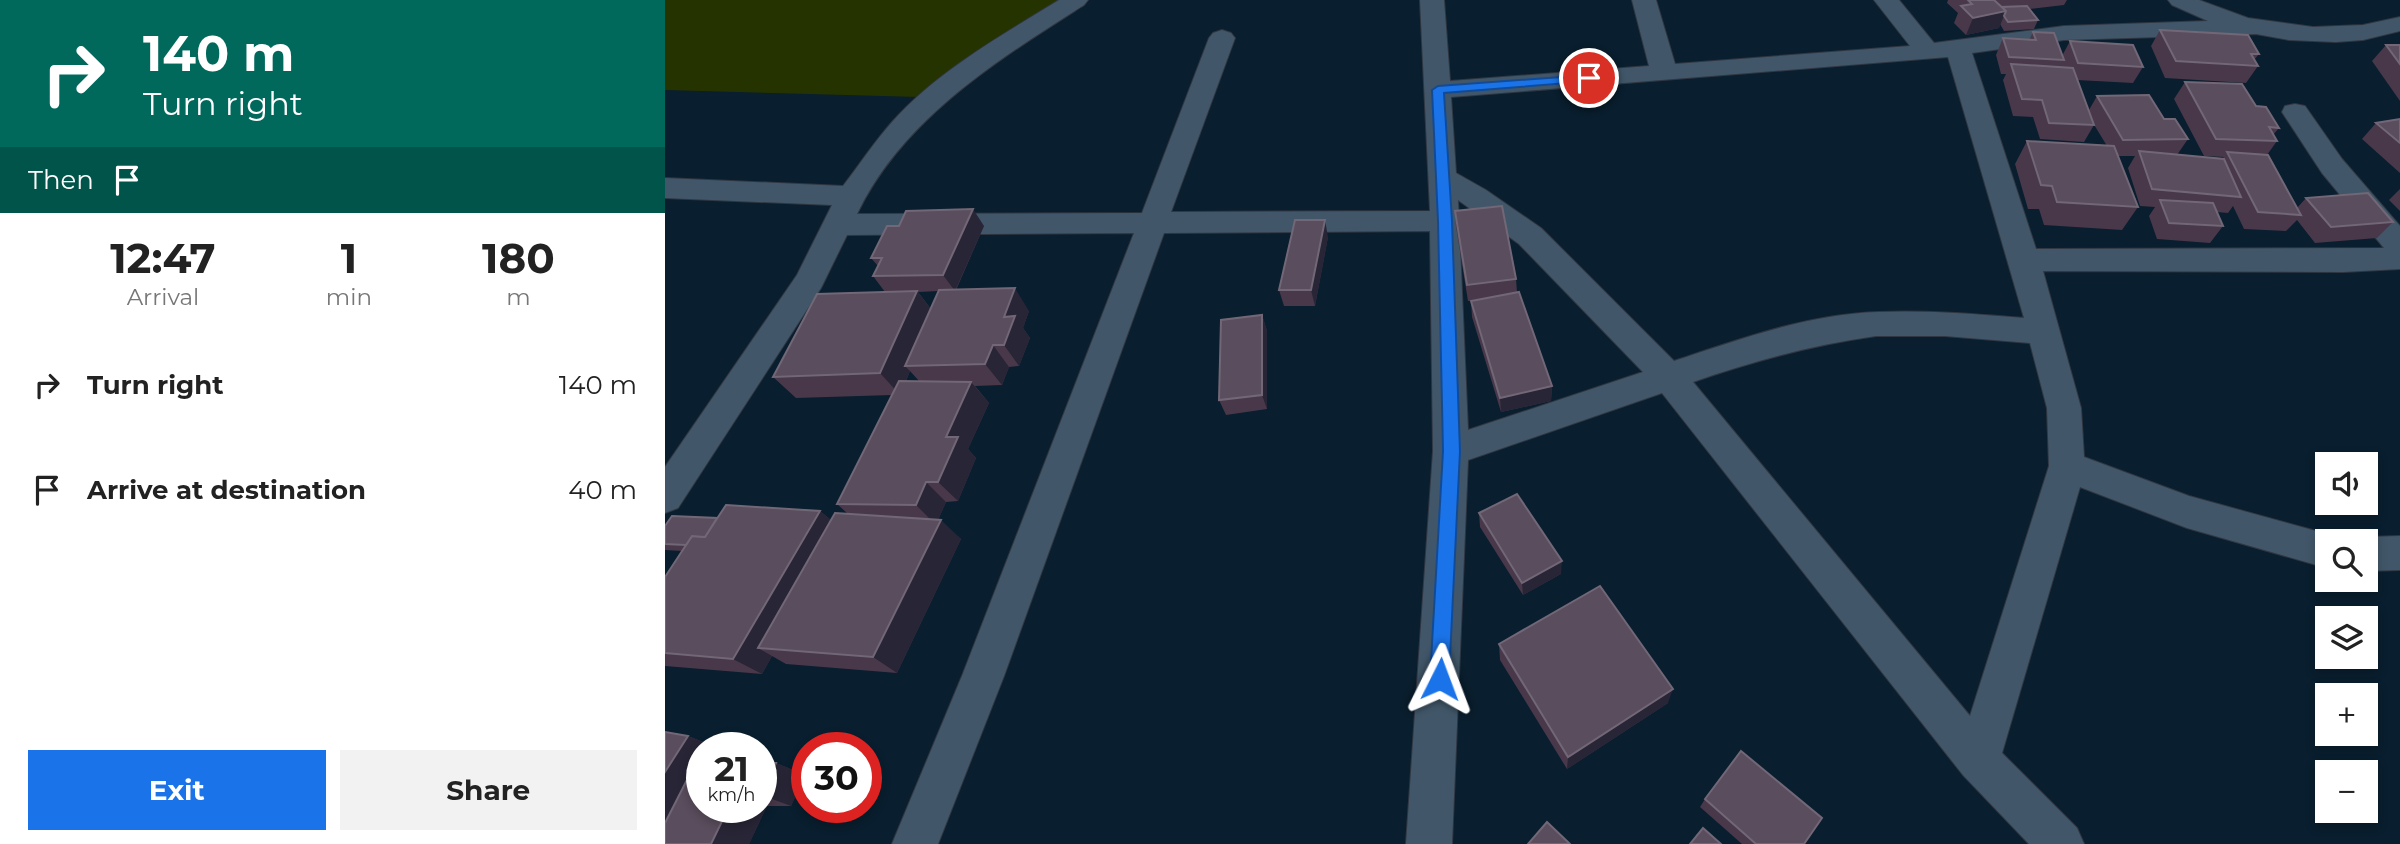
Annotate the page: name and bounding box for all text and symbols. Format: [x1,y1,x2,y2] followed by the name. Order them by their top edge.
[143,24,295,83] text: 140 m
[28,28,119,119] icon: right
[1559,48,1619,108] pin
[1570,59,1608,97] icon: arrive
[143,84,303,123] text: Turn right
[108,161,146,199] icon: arrive
[28,164,94,196] text: Then
[110,232,216,284] text: 12:47
[341,232,357,284] text: 1
[482,232,555,284] text: 180
[127,283,199,311] text: Arrival
[326,283,372,311] text: min
[506,283,531,311] text: m
[28,366,66,404] icon: right
[87,369,223,401] text: Turn right
[559,369,637,401] text: 140 m
[2315,452,2378,823] map controls
[2315,452,2378,515] button: sound
[28,471,66,509] icon: arrive
[87,474,366,506] text: Arrive at destination
[568,474,637,506] text: 40 m
[2315,529,2378,592] button: search
[2315,606,2378,669] button: layers
[1403,642,1477,716] position arrow
[2315,683,2378,746] button: +
[791,732,882,823] speed limit sign: 30
[714,747,749,790] text: 21
[28,750,326,830] button: Exit
[340,750,637,830] button: Share
[2315,760,2378,823] button: −
[707,784,756,806] text: km/h

